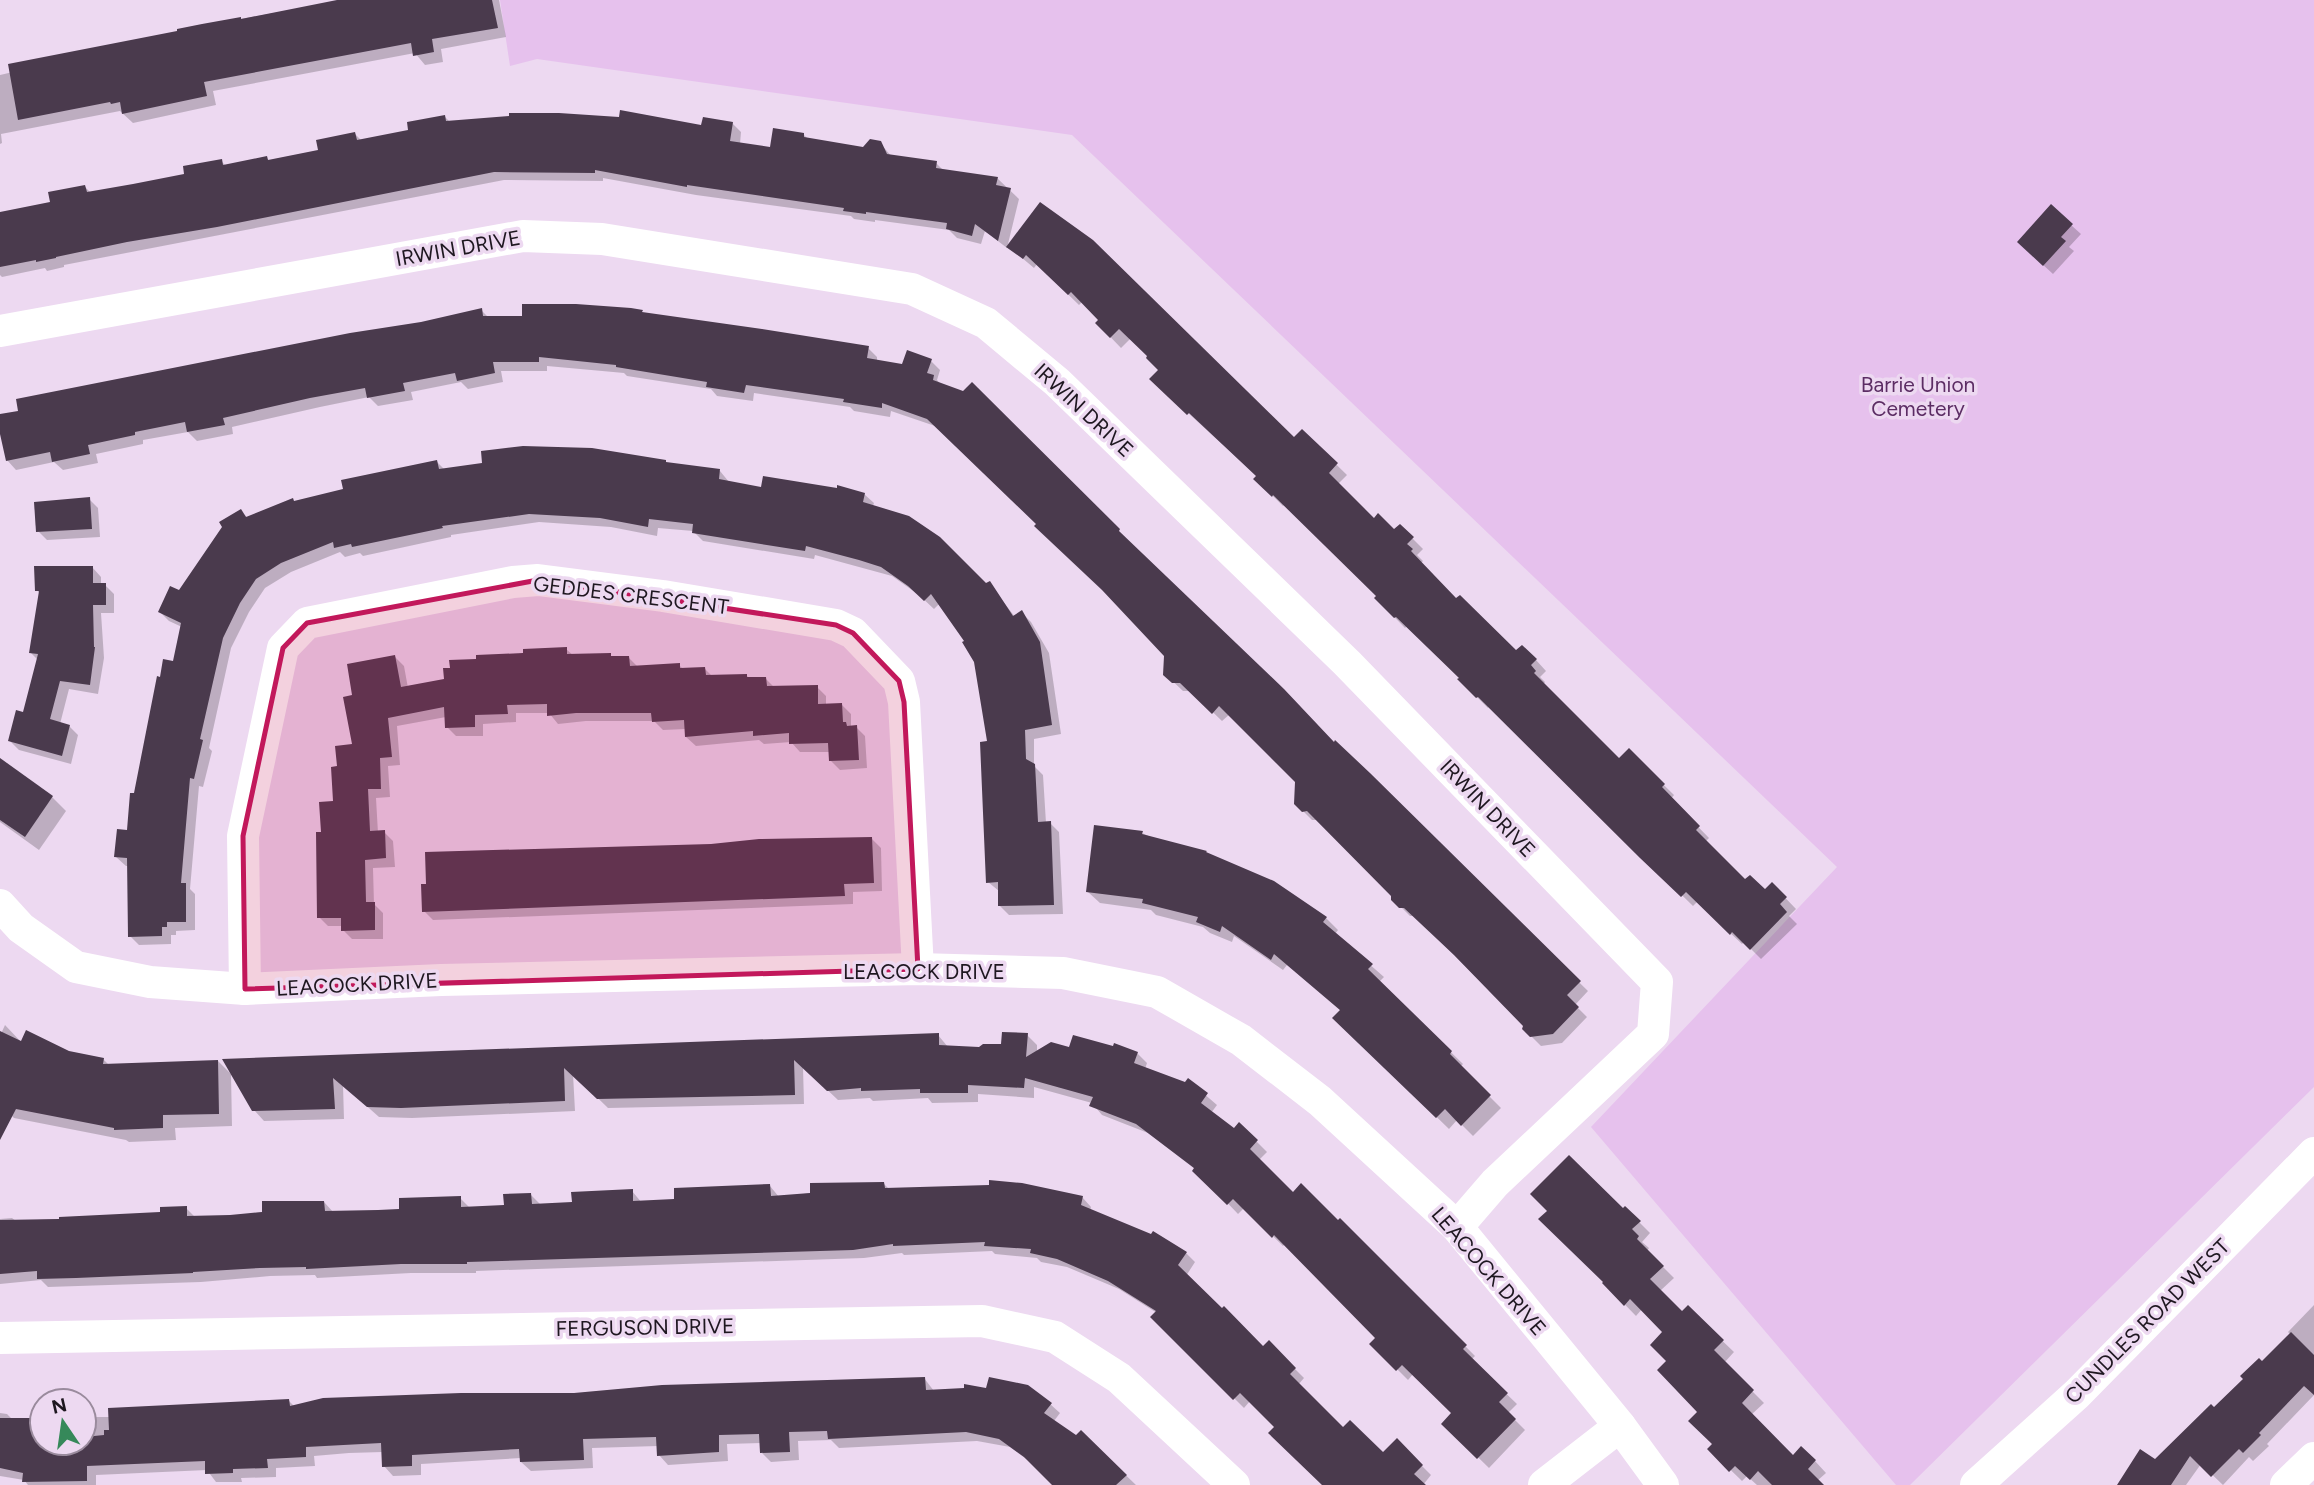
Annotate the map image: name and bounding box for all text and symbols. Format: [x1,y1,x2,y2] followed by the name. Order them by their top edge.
[394,225,522,271] street label: IRWIN DRIVE
[1029,358,1139,462] street label: IRWIN DRIVE
[1861,372,1975,421] park label: Barrie Union Cemetery
[532,571,731,619] street label: GEDDES CRESCENT
[1435,754,1541,862] street label: IRWIN DRIVE
[843,959,1005,984] street label: LEACOCK DRIVE
[275,967,439,1001] street label: LEACOCK DRIVE
[1426,1202,1552,1340] street label: LEACOCK DRIVE
[2059,1233,2235,1409] street label: CUNDLES ROAD WEST
[555,1313,735,1341] street label: FERGUSON DRIVE
[28,1387,98,1457] north arrow
[50,1393,69,1419] text: N

